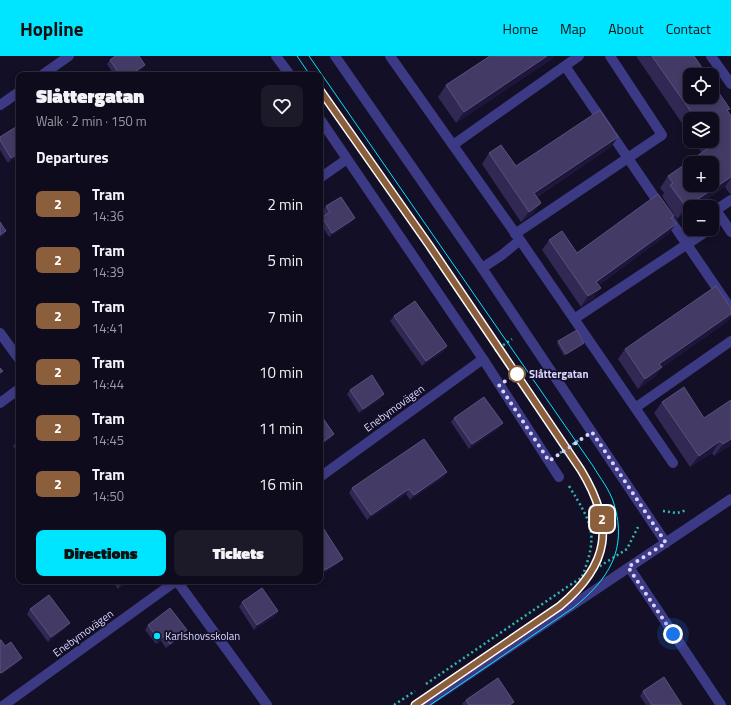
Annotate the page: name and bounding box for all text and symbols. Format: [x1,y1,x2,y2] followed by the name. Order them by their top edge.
[20,14,83,43] text: Hopline
[503,18,538,39] text: Home
[560,18,586,39] text: Map
[608,18,644,39] text: About
[666,18,711,39] text: Contact
[683,68,719,236] map controls
[683,68,719,104] button: locate
[36,81,144,110] text: Slåttergatan
[261,85,303,127] button: heart
[36,111,147,131] text: Walk · 2 min · 150 m
[683,112,719,148] button: layers
[36,146,109,169] text: Departures
[683,156,719,192] button: +
[92,183,125,206] text: Tram
[54,193,62,214] text: 2
[267,193,303,216] text: 2 min
[683,200,719,236] button: −
[92,206,124,226] text: 14:36
[92,239,125,262] text: Tram
[54,249,62,270] text: 2
[267,249,303,272] text: 5 min
[92,262,124,282] text: 14:39
[92,295,125,318] text: Tram
[54,305,62,326] text: 2
[267,305,303,328] text: 7 min
[92,318,124,338] text: 14:41
[92,351,125,374] text: Tram
[54,361,62,382] text: 2
[259,361,303,384] text: 10 min
[508,365,526,383] marker: Slåttergatan
[529,366,589,382] place label: Slåttergatan
[92,374,124,394] text: 14:44
[360,381,428,435] street label: Enebymovägen
[92,407,125,430] text: Tram
[54,417,62,438] text: 2
[259,417,303,440] text: 11 min
[92,430,124,450] text: 14:45
[92,463,125,486] text: Tram
[54,473,62,494] text: 2
[259,473,303,496] text: 16 min
[92,486,124,506] text: 14:50
[589,506,615,532] line badge: 2
[598,508,606,529] text: 2
[36,530,166,576] button: Directions
[174,530,303,576] button: Tickets
[49,606,117,660] street label: Enebymovägen
[663,624,683,644] your location
[165,628,240,644] place label: Karlshovsskolan
[152,631,162,641] marker: Karlshovsskolan

